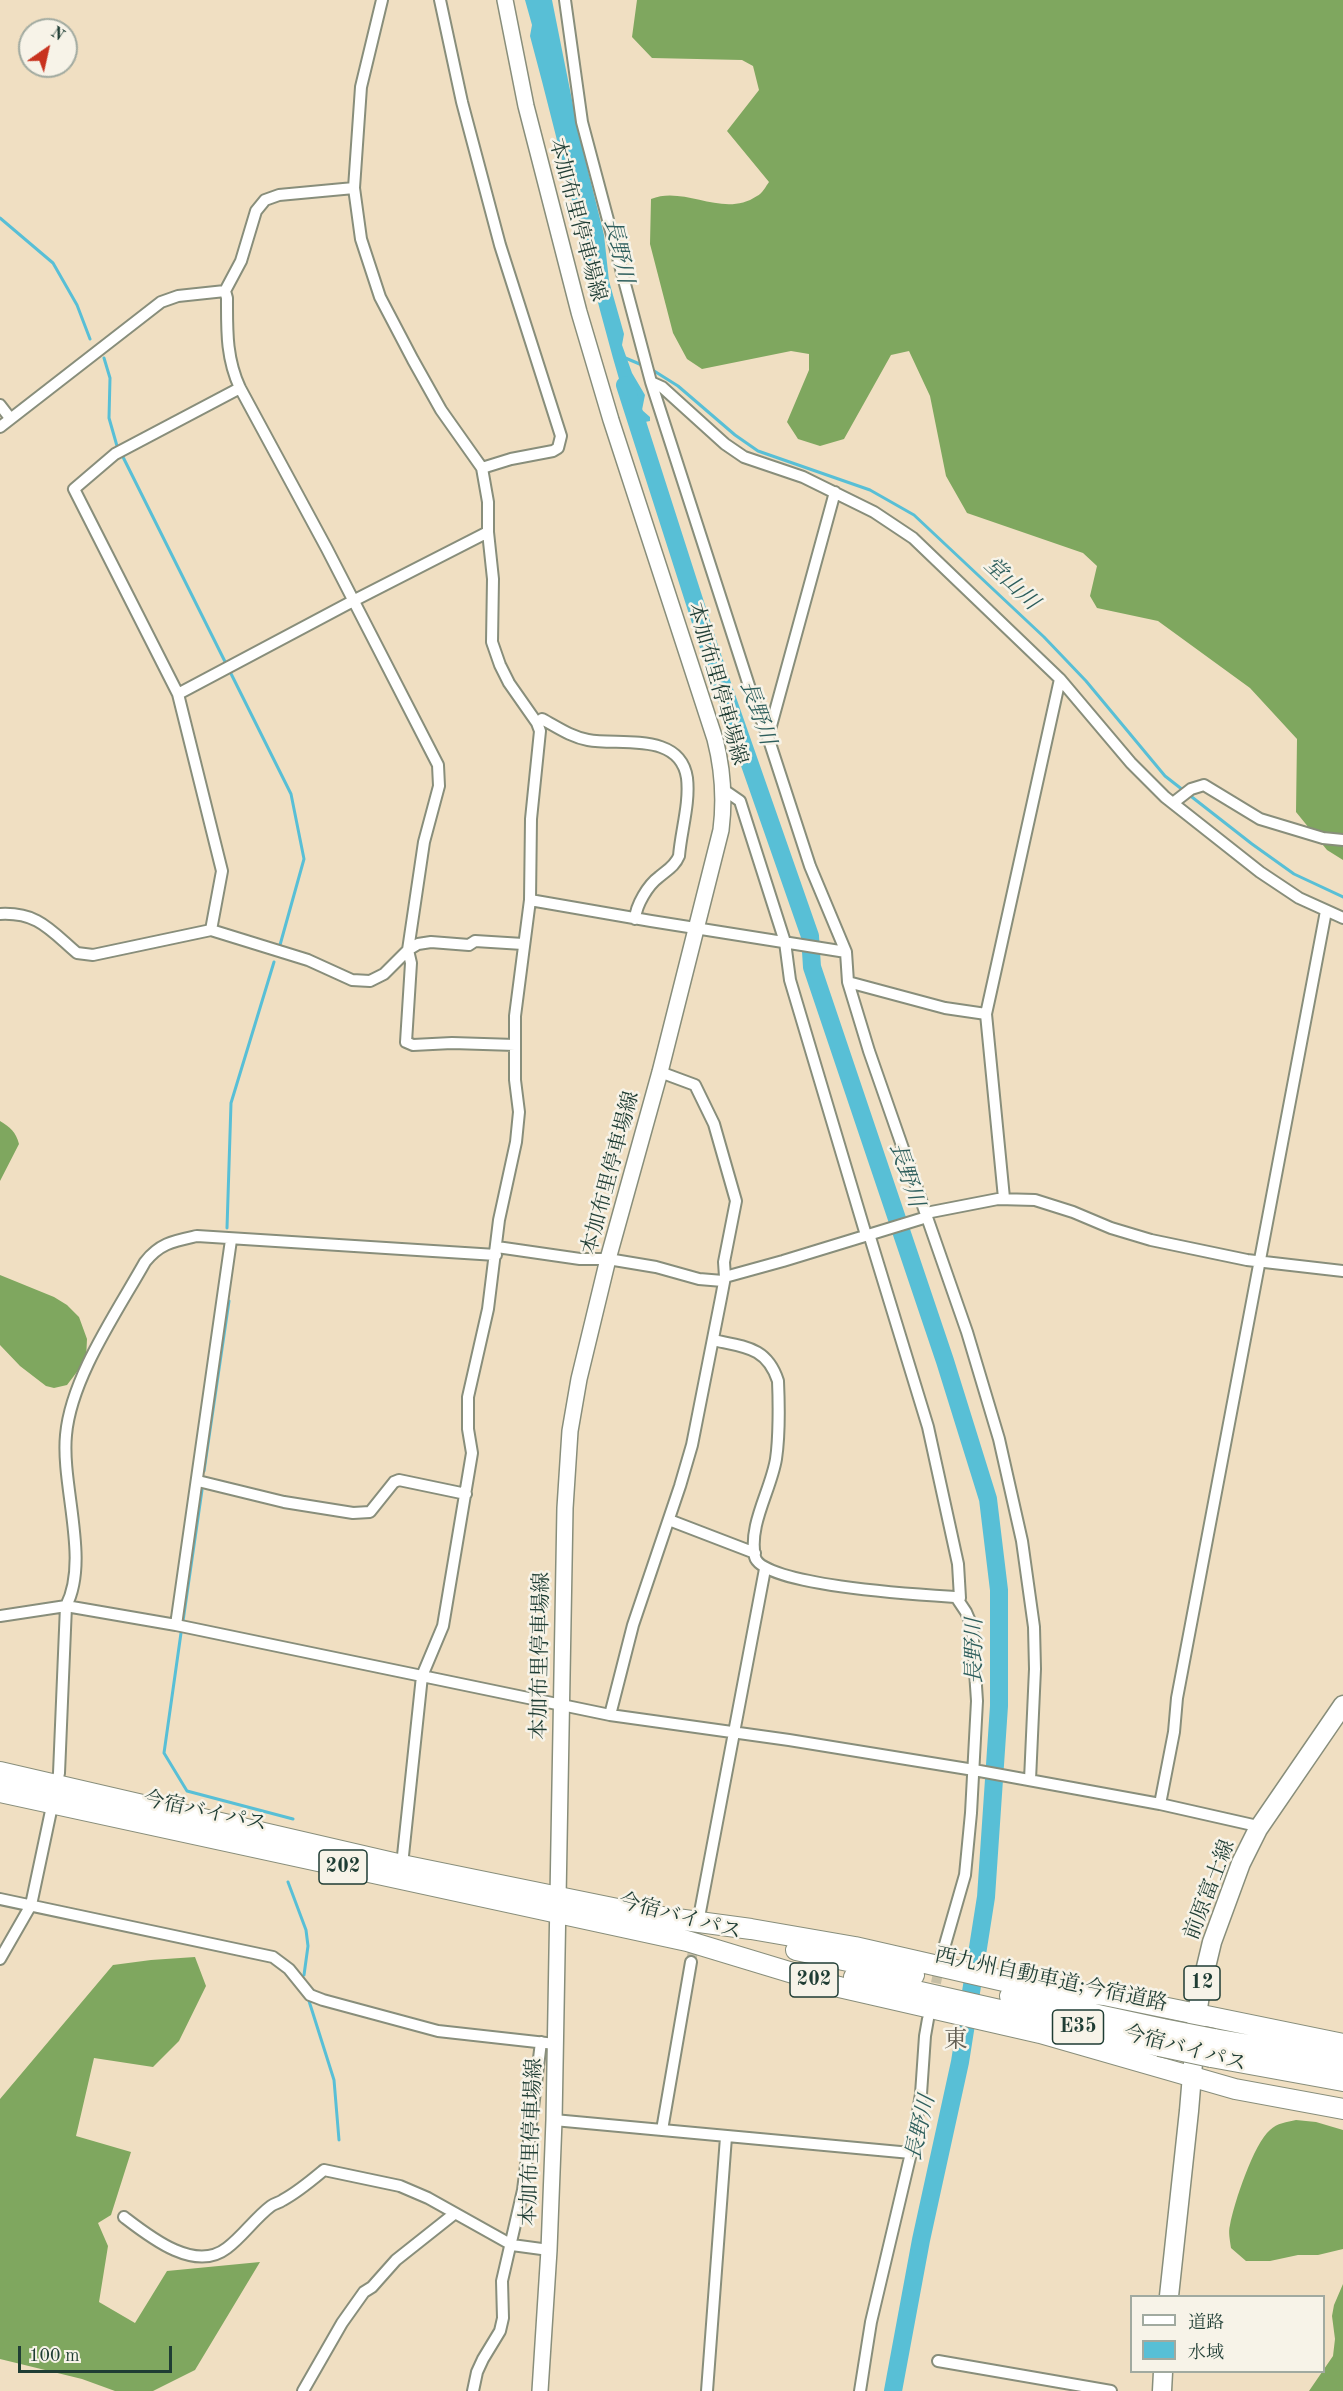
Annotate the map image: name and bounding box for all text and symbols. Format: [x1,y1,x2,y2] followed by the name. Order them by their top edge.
[18,18,78,78] north arrow
[47,25,66,45] text: N
[543,136,611,304] street label: 本加布里停車場線
[598,216,638,286] water label: 長野川
[978,552,1044,616] water label: 堂山川
[682,600,752,768] street label: 本加布里停車場線
[734,678,780,748] water label: 長野川
[577,1089,645,1257] street label: 本加布里停車場線
[883,1140,929,1210] water label: 長野川
[527,1572,555,1740] street label: 本加布里停車場線
[962,1618,988,1684] water label: 長野川
[141,1787,269,1837] street label: 今宿バイパス
[1179,1836,1241,1944] street label: 前原富士線
[319,1850,367,1884] road number: 202
[616,1889,744,1945] street label: 今宿バイパス
[933,1943,1169,2017] street label: 西九州自動車道;今宿道路
[790,1963,838,1997] road number: 202
[1184,1966,1220,2000] road number: 12
[1052,2010,1104,2044] road number: E35
[1121,2021,1249,2077] street label: 今宿バイパス
[944,2027,968,2055] district label: 東
[516,2058,548,2226] street label: 本加布里停車場線
[901,2093,941,2163] water label: 長野川
[1130,2295,1325,2373] legend
[1188,2314,1224,2332] text: 道路
[21,2334,176,2372] scale bar
[1188,2344,1224,2362] text: 水域
[29,2347,80,2365] text: 100 m

